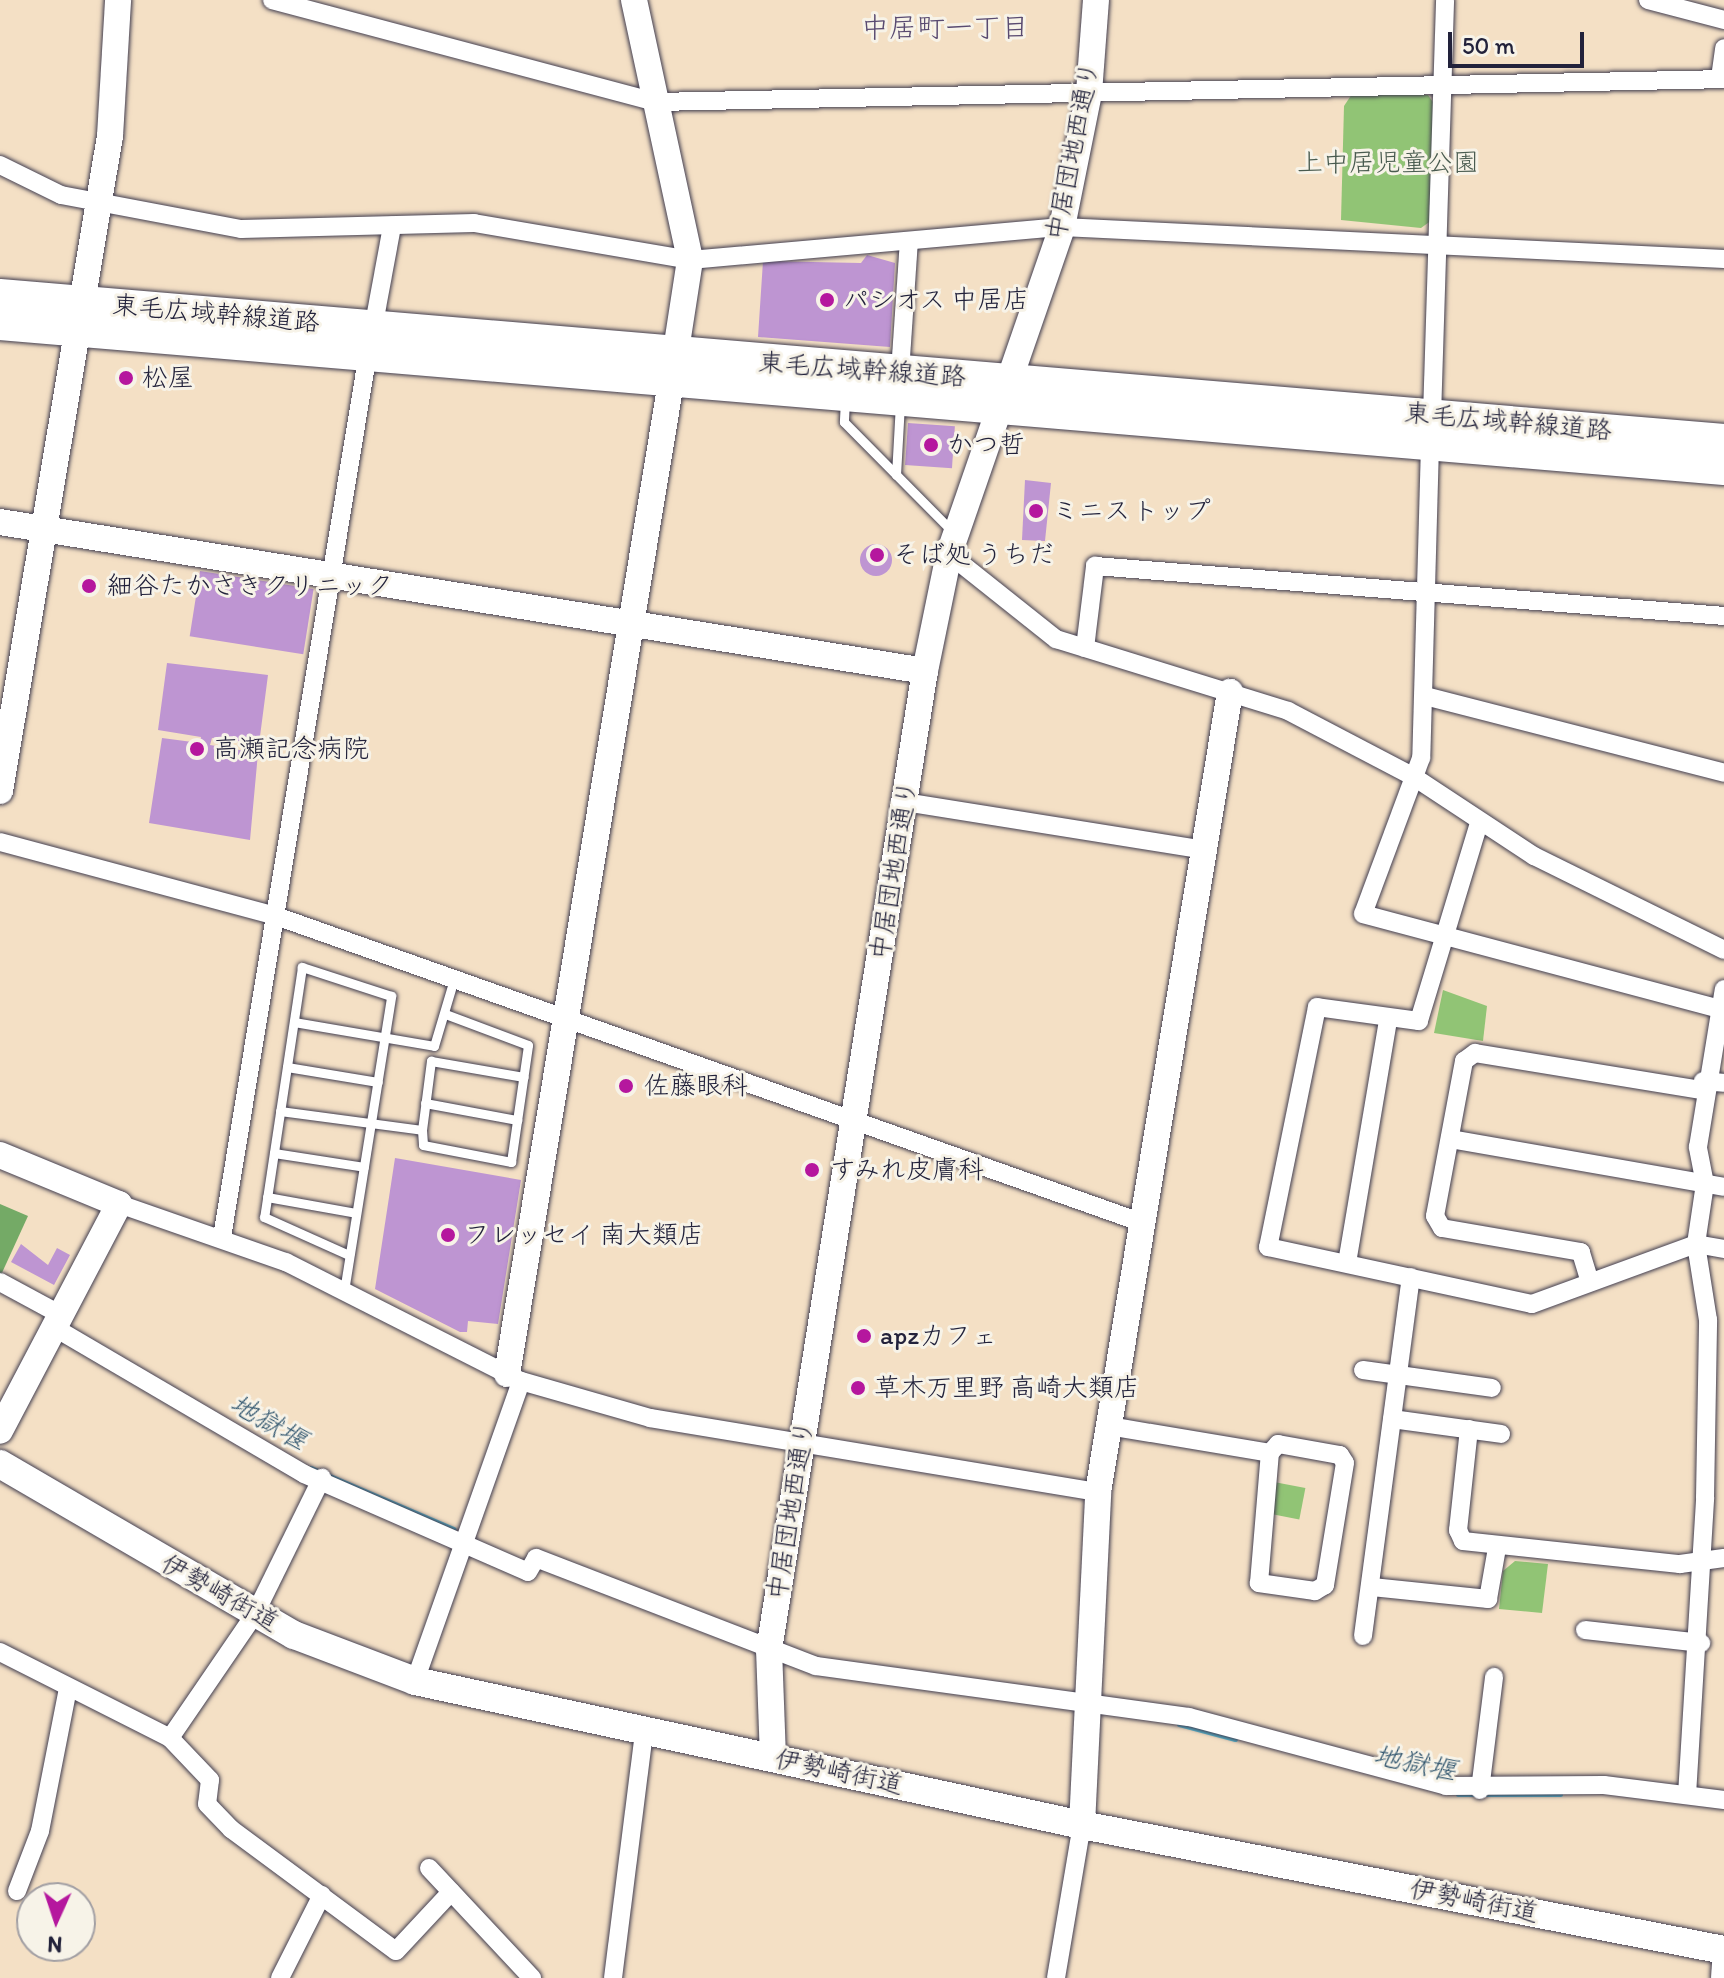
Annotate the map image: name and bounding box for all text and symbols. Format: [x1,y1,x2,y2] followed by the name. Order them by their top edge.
[861,10,1029,44] district label: 中居町一丁目
[1452,16,1588,66] scale bar
[1462,31,1515,60] text: 50 m
[1040,59,1106,243] street label: 中居団地西通り
[1297,147,1479,179] park label: 上中居児童公園
[843,284,1031,316] place label: パシオス 中居店
[111,289,321,339] street label: 東毛広域幹線道路
[818,291,836,309] marker: パシオス 中居店
[757,347,967,393] street label: 東毛広域幹線道路
[142,362,194,394] place label: 松屋
[117,369,135,387] marker: 松屋
[1403,397,1613,447] street label: 東毛広域幹線道路
[947,429,1025,461] place label: かつ哲
[922,436,940,454] marker: かつ哲
[1052,495,1208,527] place label: ミニストップ
[1027,502,1045,520] marker: ミニストップ
[893,539,1055,571] place label: そば処 うちだ
[868,546,886,564] marker: そば処 うちだ
[107,570,393,602] place label: 細谷たかさきクリニック
[78,575,100,597] marker: 細谷たかさきクリニック
[213,733,369,765] place label: 高瀬記念病院
[188,740,206,758] marker: 高瀬記念病院
[864,778,924,962] street label: 中居団地西通り
[644,1070,748,1102] place label: 佐藤眼科
[615,1075,637,1097] marker: 佐藤眼科
[830,1154,986,1186] place label: すみれ皮膚科
[801,1159,823,1181] marker: すみれ皮膚科
[464,1219,704,1251] place label: フレッセイ 南大類店
[439,1226,457,1244] marker: フレッセイ 南大類店
[880,1320,997,1352] place label: apzカフェ
[855,1327,873,1345] marker: apzカフェ
[874,1372,1140,1404] place label: 草木万里野 高崎大類店
[849,1379,867,1397] marker: 草木万里野 高崎大類店
[224,1385,314,1457] water label: 地獄堰
[761,1418,821,1602] street label: 中居団地西通り
[156,1548,284,1638] street label: 伊勢崎街道
[1370,1737,1460,1787] water label: 地獄堰
[772,1743,906,1801] street label: 伊勢崎街道
[1407,1873,1541,1929] street label: 伊勢崎街道
[16,1882,96,1962] north arrow
[47,1931,63,1958] text: N

